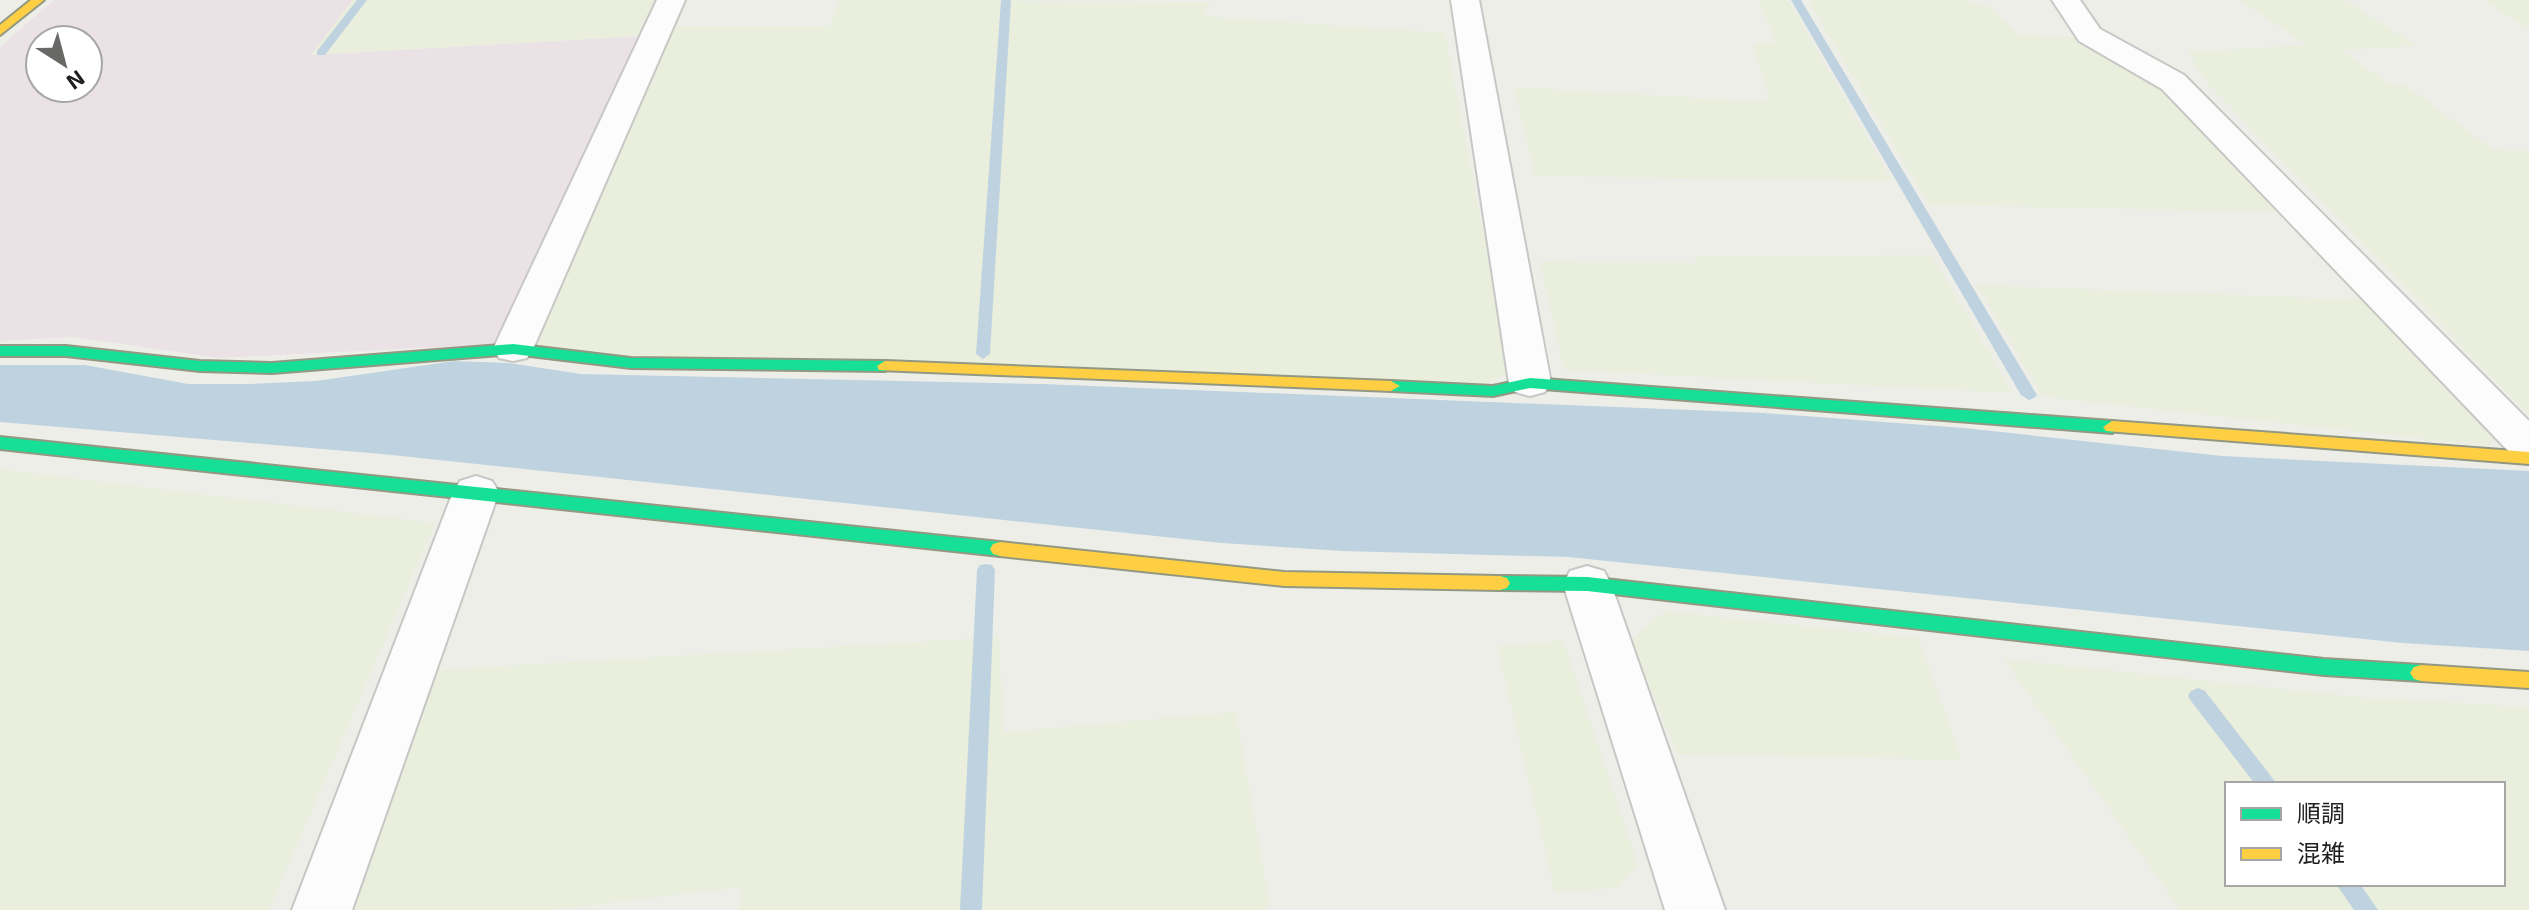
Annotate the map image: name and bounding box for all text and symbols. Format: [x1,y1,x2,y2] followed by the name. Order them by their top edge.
[24,24,104,104] north arrow
[62,66,90,96] text: N
[2225,782,2505,886] legend
[2297,798,2345,827] text: 順調
[2297,838,2345,867] text: 混雑

